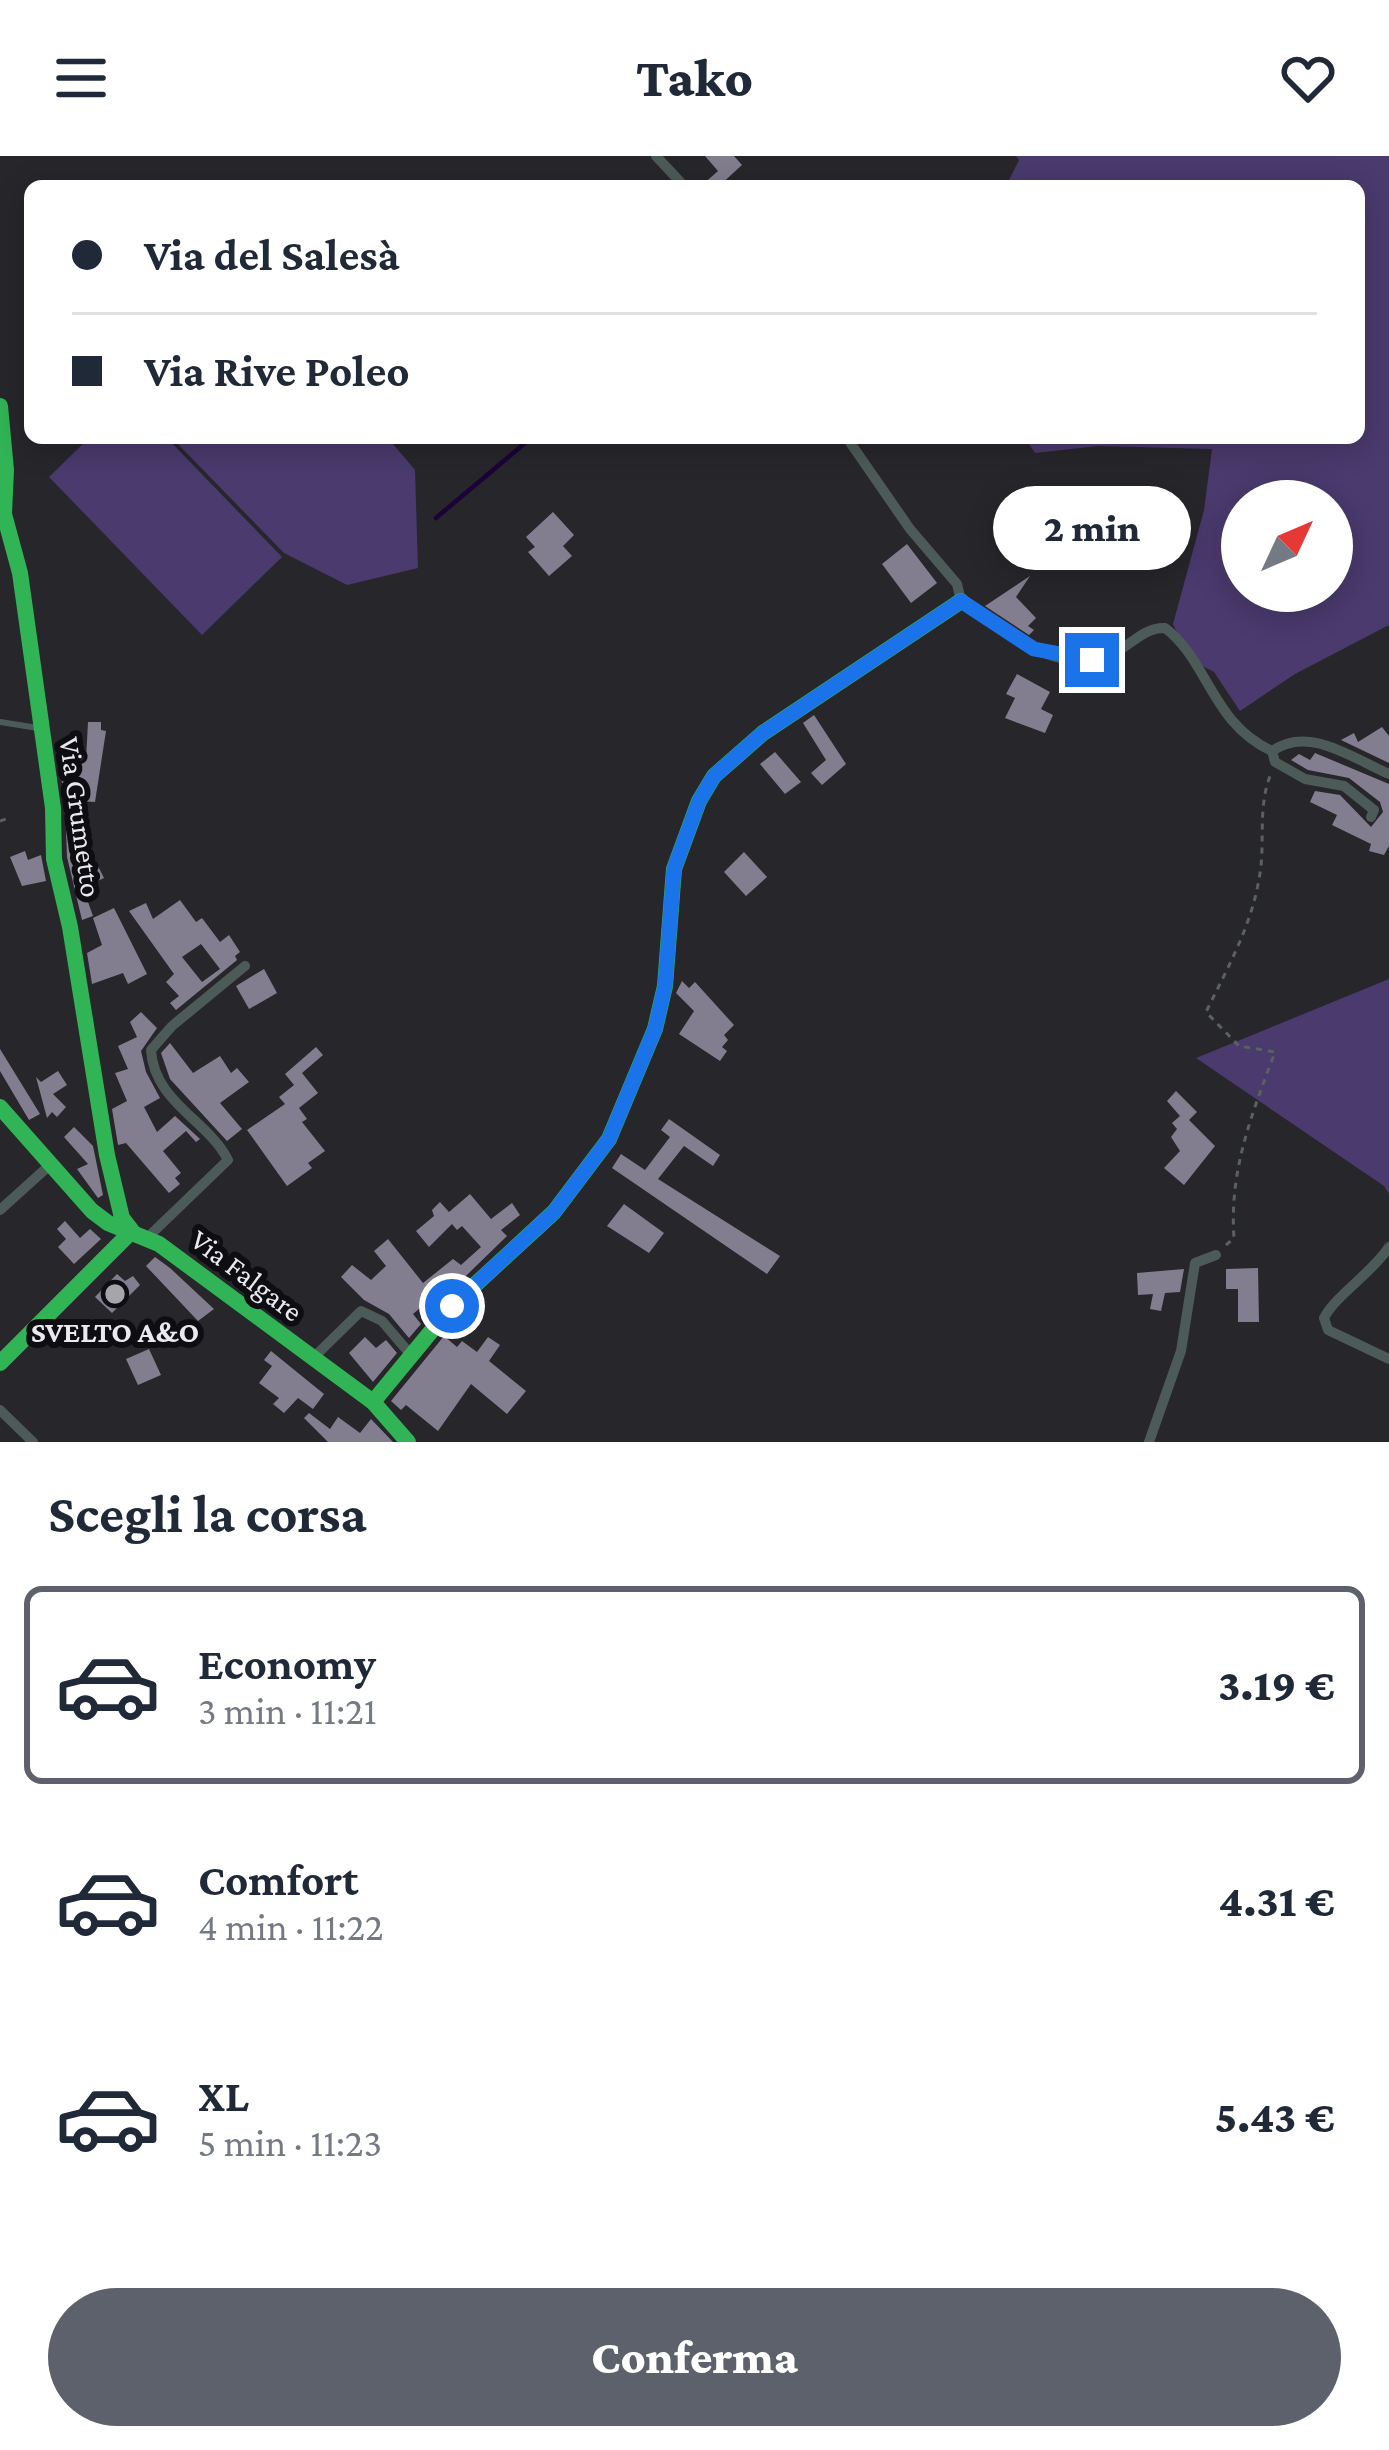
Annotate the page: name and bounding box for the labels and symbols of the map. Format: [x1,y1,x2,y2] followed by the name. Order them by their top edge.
[1221,480,1353,612] north arrow
[993,486,1191,570] callout: 2 min
[1065,633,1119,687] route end
[53,735,109,899] street label: Via Grumetto
[184,1222,309,1328] street label: Via Falgare
[425,1279,479,1333] route start
[102,1281,128,1307] marker: SVELTO A&O
[31,1315,199,1348] place label: SVELTO A&O

